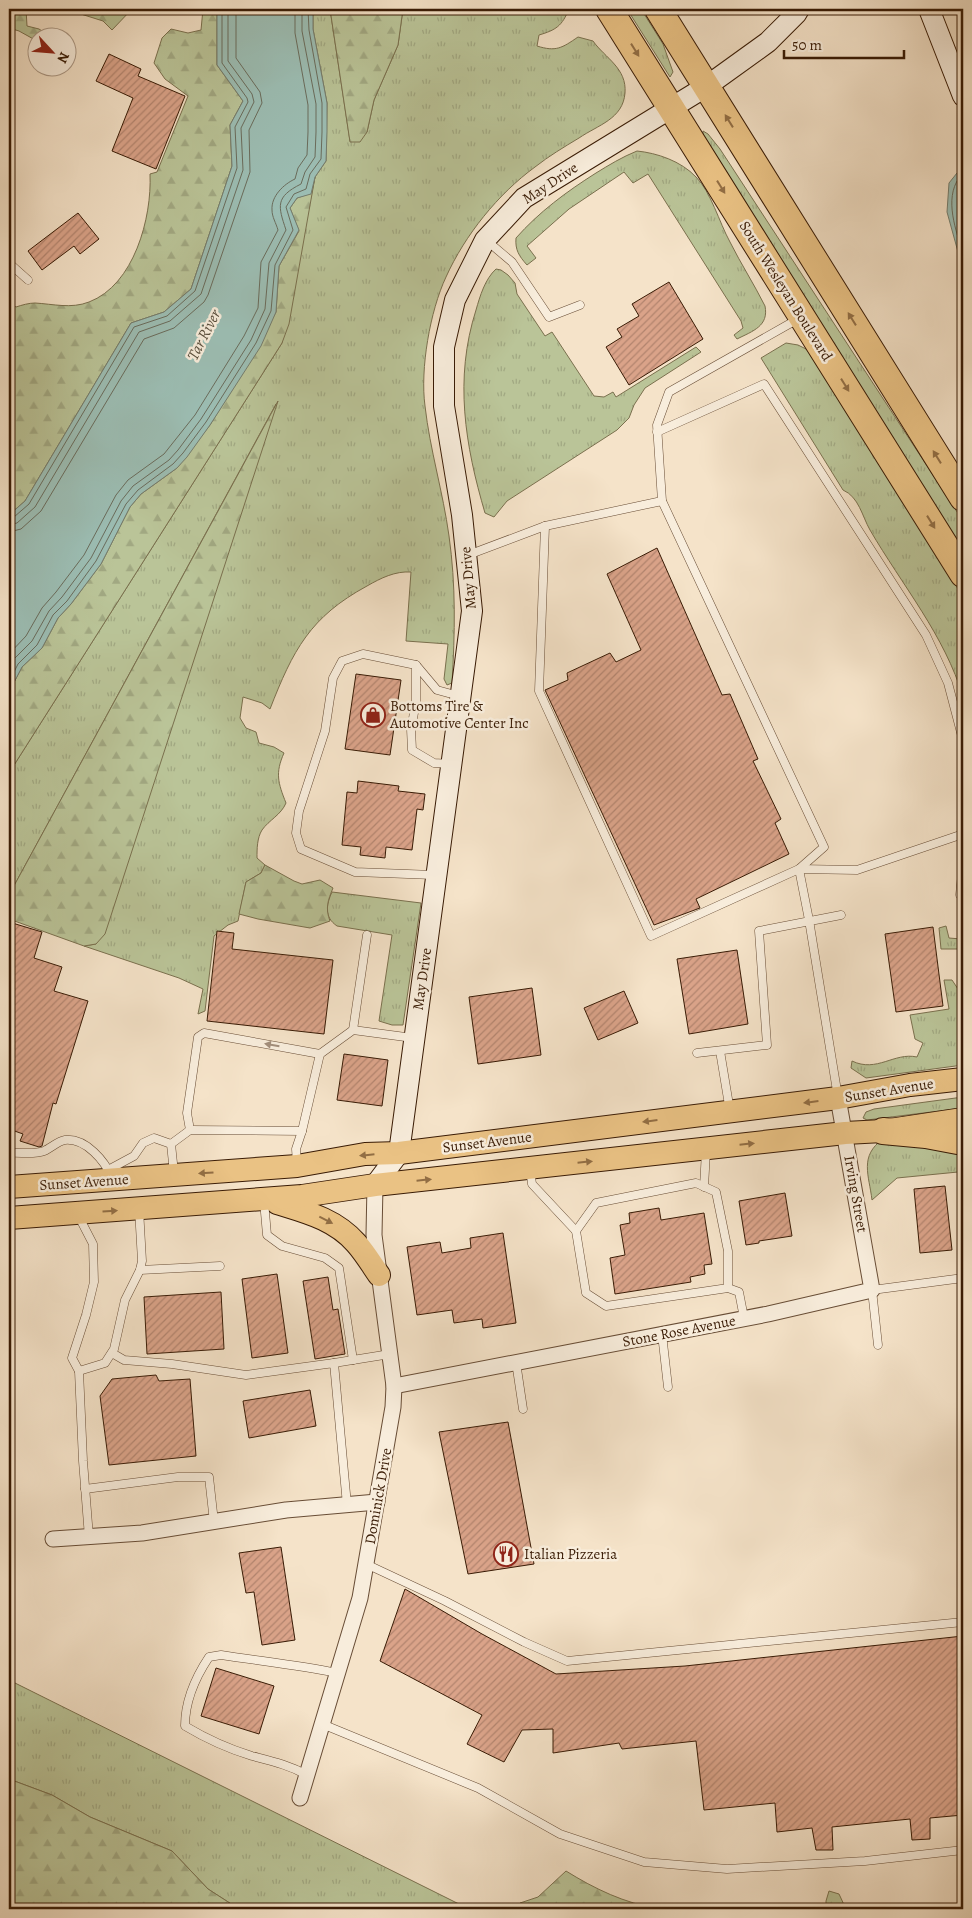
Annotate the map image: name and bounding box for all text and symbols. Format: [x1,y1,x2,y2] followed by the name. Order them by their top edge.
[28,28,78,78] north arrow
[784,28,904,60] scale bar
[792,35,822,55] text: 50 m
[630,43,640,57] one-way arrow
[52,49,74,66] text: N
[725,114,734,128] one-way arrow
[518,157,582,208] street label: May Drive
[717,181,726,194] one-way arrow
[735,217,838,366] street label: South Wesleyan Boulevard
[182,305,226,364] water label: Tar River
[847,312,856,325] one-way arrow
[840,378,849,391] one-way arrow
[933,450,942,463] one-way arrow
[926,516,936,529] one-way arrow
[455,546,481,610] street label: May Drive
[389,696,529,733] place label: Bottoms Tire & Automotive Center Inc
[360,702,386,728] shop icon: Bottoms Tire & Automotive Center Inc
[408,946,436,1011] street label: May Drive
[264,1041,280,1049] one-way arrow
[843,1073,935,1107] street label: Sunset Avenue
[803,1098,819,1106] one-way arrow
[642,1117,658,1125] one-way arrow
[441,1127,533,1157] street label: Sunset Avenue
[739,1140,755,1148] one-way arrow
[359,1151,375,1159] one-way arrow
[839,1154,873,1234] street label: Irving Street
[578,1158,594,1166] one-way arrow
[39,1169,130,1195] street label: Sunset Avenue
[197,1169,213,1177] one-way arrow
[416,1176,432,1184] one-way arrow
[102,1206,118,1214] one-way arrow
[319,1216,334,1224] one-way arrow
[621,1310,738,1352] street label: Stone Rose Avenue
[360,1446,396,1546] street label: Dominick Drive
[493,1541,519,1567] restaurant icon: Italian Pizzeria
[524,1544,617,1564] place label: Italian Pizzeria

